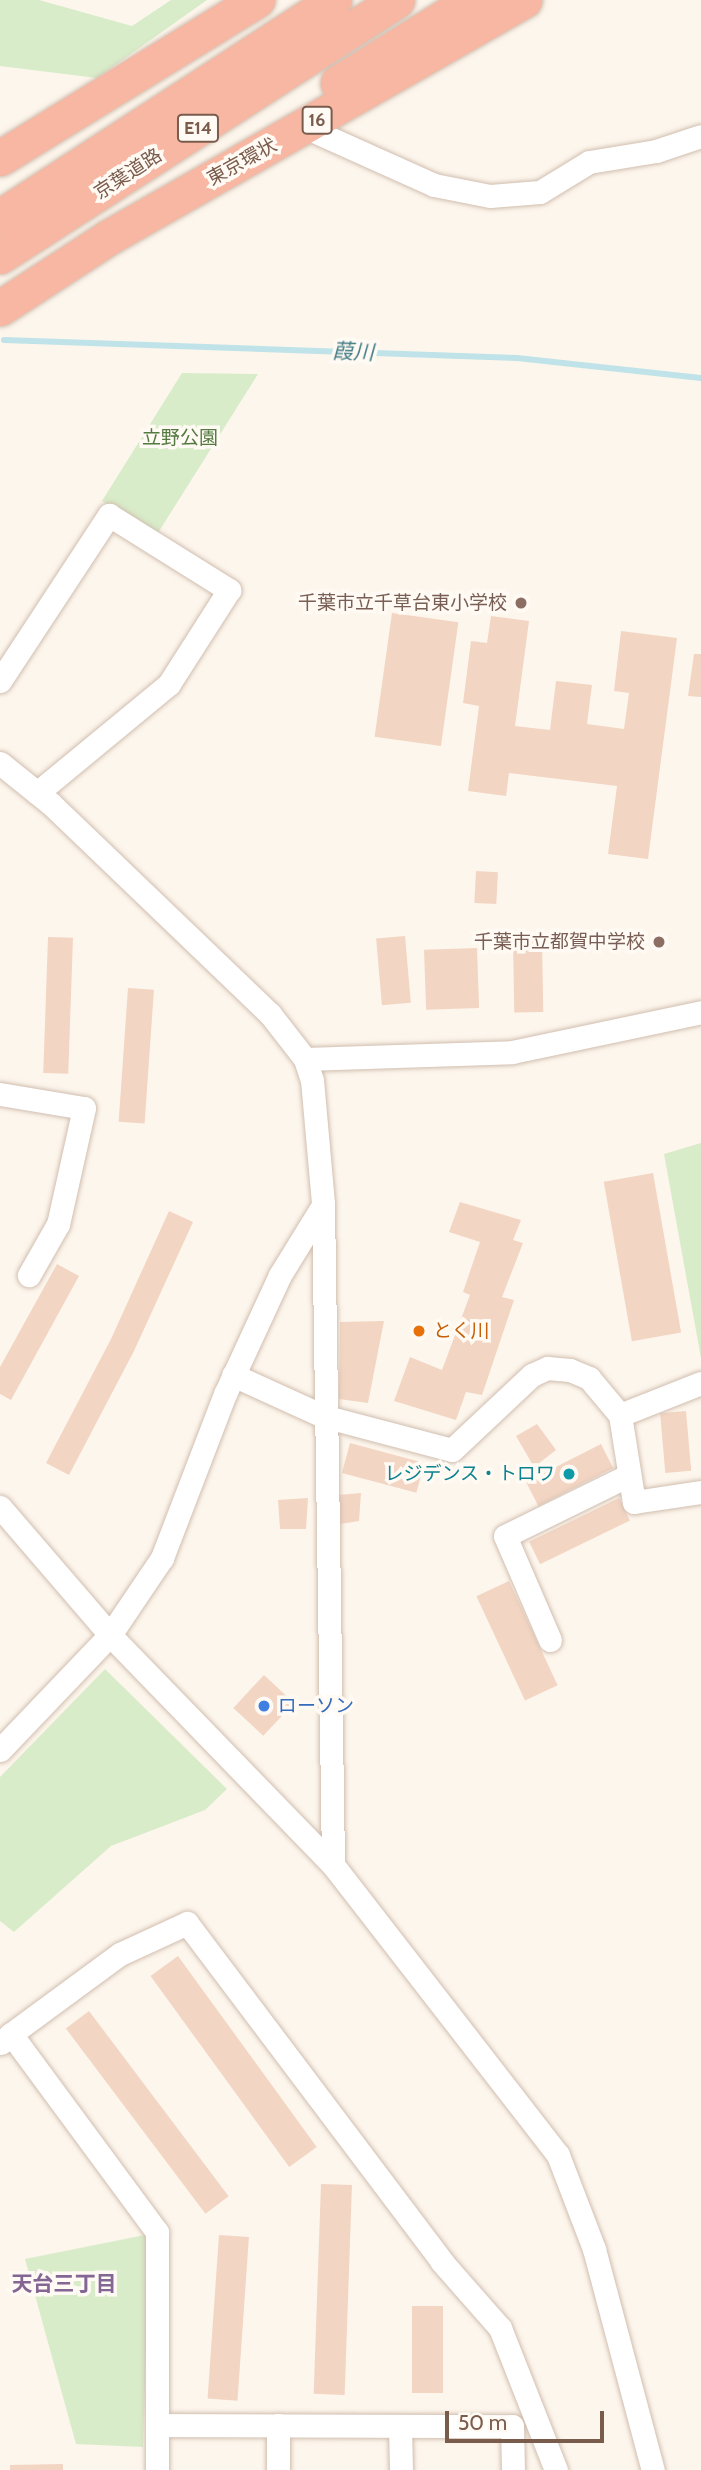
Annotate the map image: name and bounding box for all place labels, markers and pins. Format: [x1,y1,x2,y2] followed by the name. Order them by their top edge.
[298,592,507,614] place label: 千葉市立千草台東小学校
[513,595,529,611] marker: 千葉市立千草台東小学校
[474,931,645,953] place label: 千葉市立都賀中学校
[651,934,667,950] marker: 千葉市立都賀中学校
[433,1320,490,1342] place label: とく川
[411,1323,427,1339] marker: とく川
[384,1463,555,1485] place label: レジデンス・トロワ
[561,1466,577,1482] marker: レジデンス・トロワ
[278,1695,354,1717] place label: ローソン
[256,1698,272,1714] marker: ローソン

